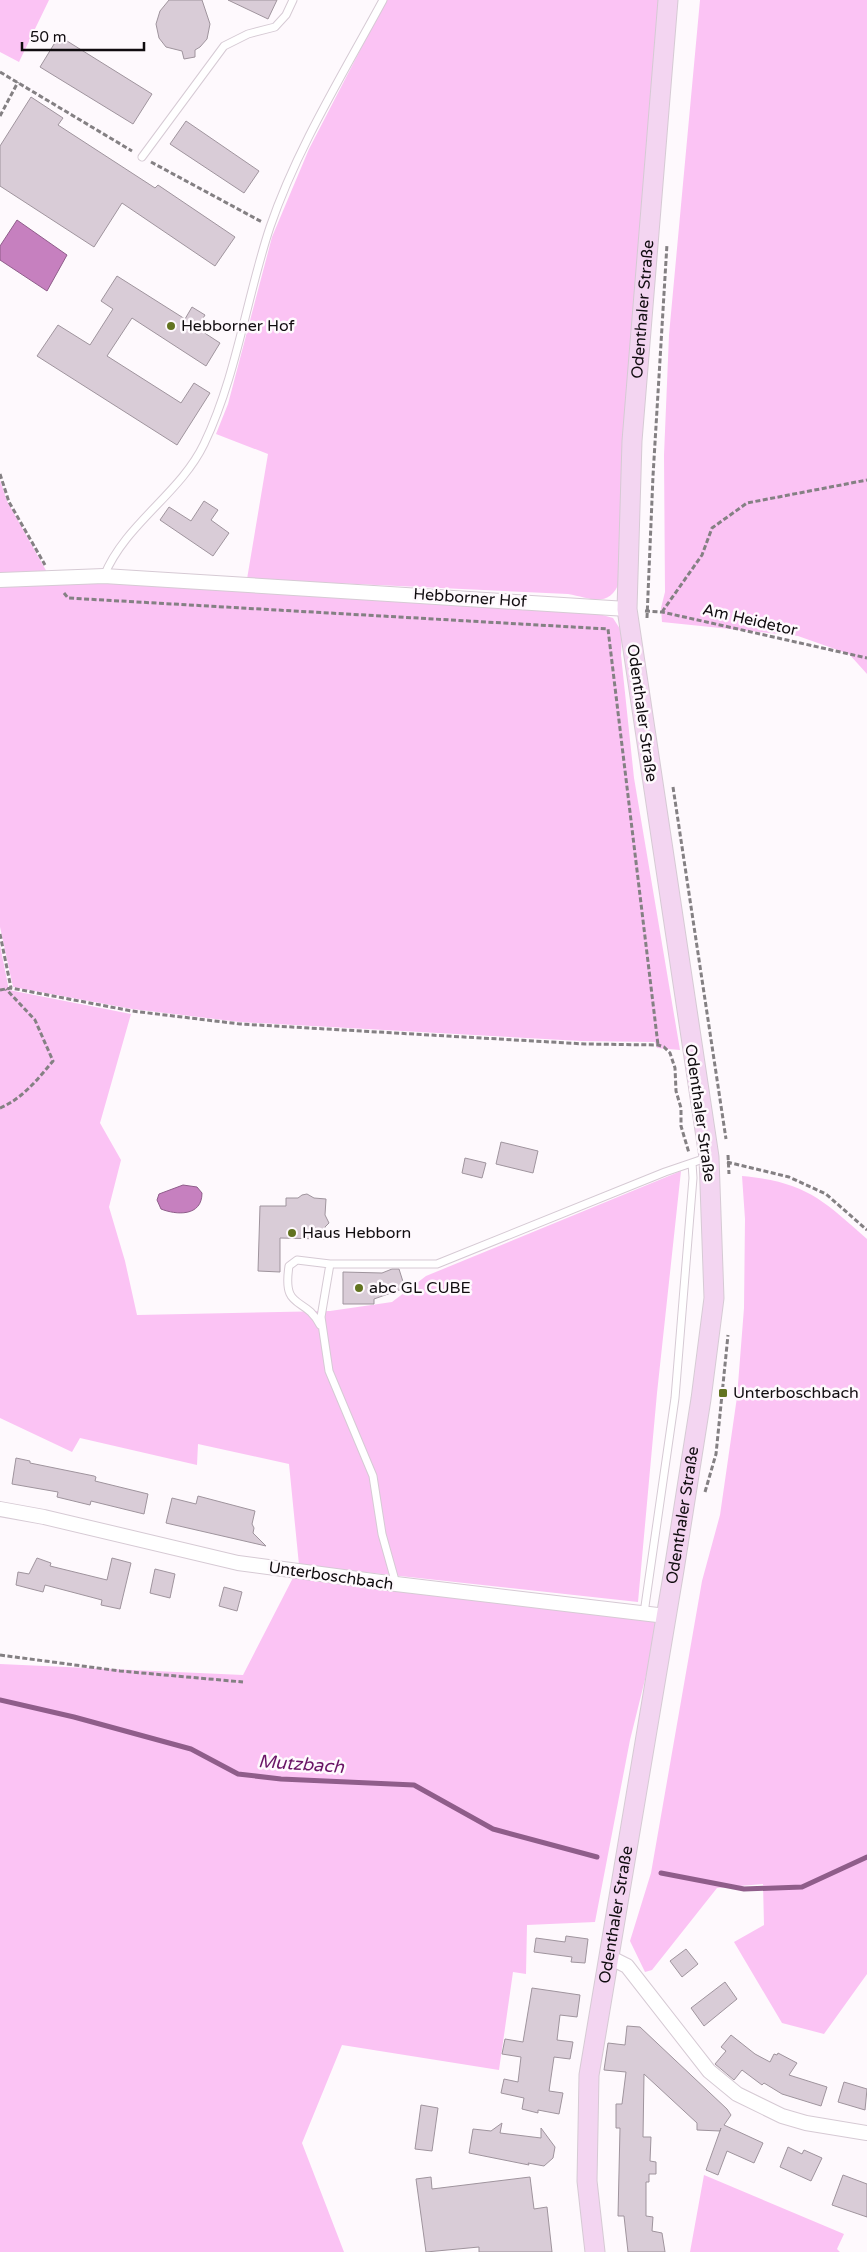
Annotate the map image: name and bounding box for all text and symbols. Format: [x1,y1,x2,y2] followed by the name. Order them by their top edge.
[22,20,145,52] scale bar
[30,28,67,46] text: 50 m
[627,239,658,379] street label: Odenthaler Straße
[181,316,296,336] place label: Hebborner Hof
[165,320,177,332] marker: Hebborner Hof
[413,584,528,612] street label: Hebborner Hof
[701,599,800,641] street label: Am Heidetor
[622,643,662,783] street label: Odenthaler Straße
[680,1043,720,1183] street label: Odenthaler Straße
[302,1223,411,1243] place label: Haus Hebborn
[286,1227,298,1239] marker: Haus Hebborn
[369,1278,471,1298] place label: abc GL CUBE
[353,1282,365,1294] marker: abc GL CUBE
[733,1383,859,1403] place label: Unterboschbach
[717,1387,729,1399] marker: Unterboschbach
[662,1445,703,1586] street label: Odenthaler Straße
[267,1557,395,1595] street label: Unterboschbach
[257,1750,346,1778] water label: Mutzbach
[595,1844,637,1985] street label: Odenthaler Straße

